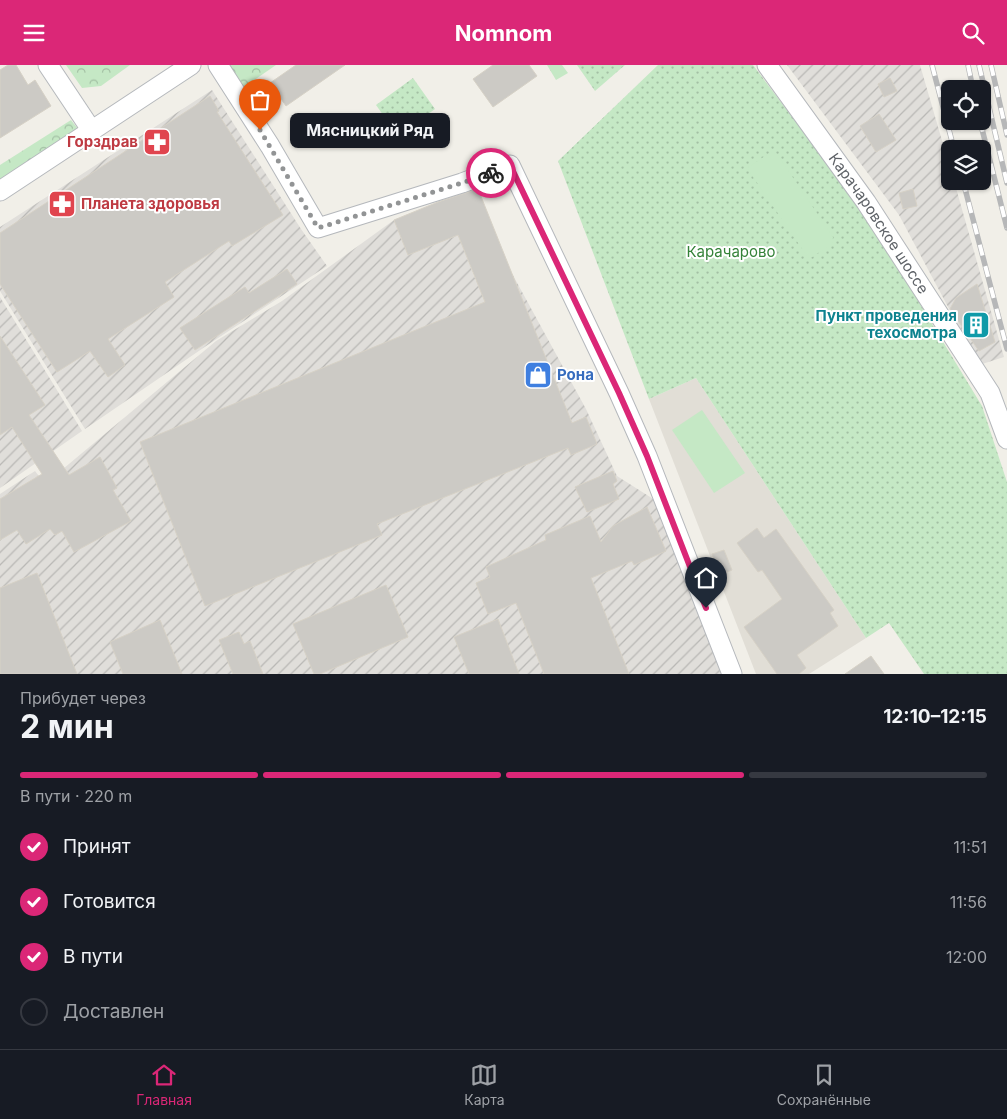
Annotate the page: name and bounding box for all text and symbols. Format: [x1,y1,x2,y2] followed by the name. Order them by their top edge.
[20,19,48,47] icon: menu
[959,19,987,47] icon: search
[455,20,552,46] text: Nomnom
[239,79,281,130] pin
[941,80,991,190] map controls
[941,80,991,130] button: locate
[246,86,274,114] icon: bag
[290,113,450,147] callout: Мясницкий Ряд
[306,120,434,140] text: Мясницкий Ряд
[142,127,172,157] pharmacy icon: Горздрав
[67,132,138,151] place label: Горздрав
[941,140,991,190] button: layers
[466,148,516,198] courier
[825,149,933,297] street label: Карачаровское шоссе
[477,159,505,187] icon: bike
[47,189,77,219] pharmacy icon: Планета здоровья
[81,194,220,213] place label: Планета здоровья
[687,242,776,261] park label: Карачарово
[816,306,957,342] place label: Пункт проведения техосмотра
[961,310,991,340] building icon: Пункт проведения техосмотра
[523,360,553,390] shop icon: Рона
[557,365,594,384] place label: Рона
[685,557,727,608] pin
[692,564,720,592] icon: home
[20,688,146,708] text: Прибудет через
[883,705,987,728] text: 12:10–12:15
[20,707,114,746] text: 2 мин
[20,786,132,806] text: В пути · 220 m
[20,833,48,861] icon: check
[63,835,131,858] text: Принят
[953,837,987,857] text: 11:51
[20,888,48,916] icon: check
[63,890,156,913] text: Готовится
[950,892,987,912] text: 11:56
[20,943,48,971] icon: check
[63,945,123,968] text: В пути
[946,947,987,967] text: 12:00
[63,1000,164,1023] text: Доставлен
[136,1061,192,1108] tab: Главная
[464,1061,505,1108] tab: Карта
[777,1061,871,1108] tab: Сохранённые

